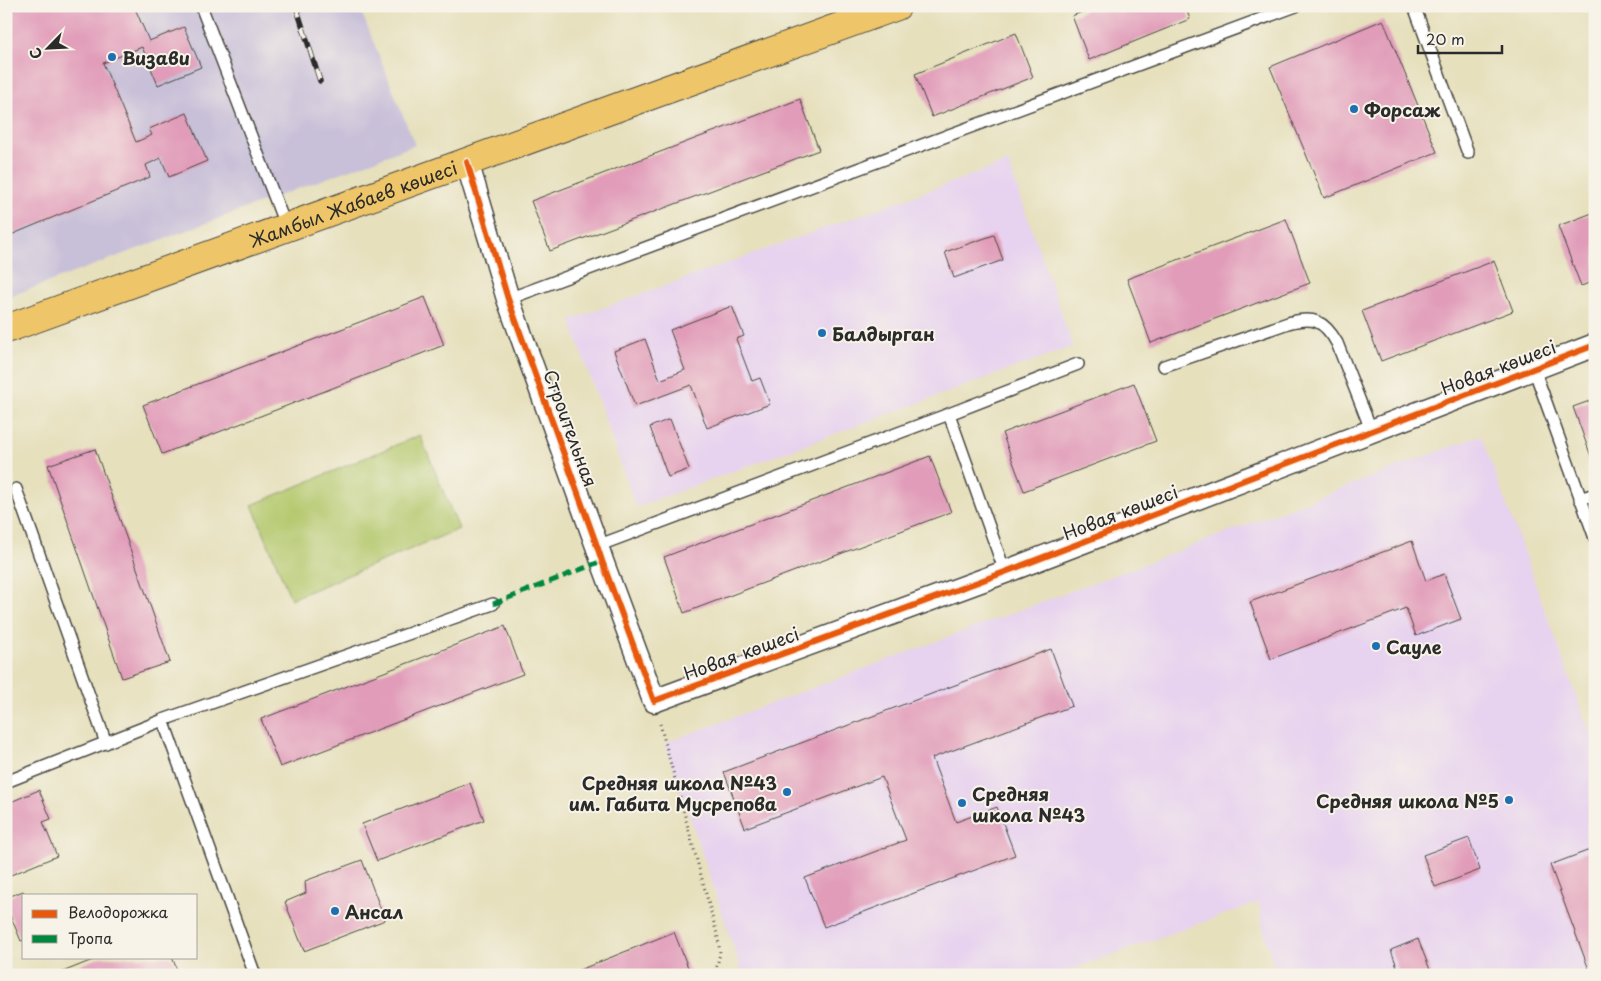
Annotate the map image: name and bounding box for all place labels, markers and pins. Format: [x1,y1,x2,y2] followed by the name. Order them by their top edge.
[122,44,190,71] place label: Визави
[106,51,118,63] marker: Визави
[1364,96,1441,123] place label: Форсаж
[1348,103,1360,115] marker: Форсаж
[832,320,935,347] place label: Балдырган
[816,327,828,339] marker: Балдырган
[1386,633,1442,660] place label: Сауле
[1370,640,1382,652] marker: Сауле
[569,769,777,817] place label: Средняя школа №43 им. Габита Мусрепова
[972,780,1086,828] place label: Средняя школа №43
[781,786,793,798] marker: Средняя школа №43 им. Габита Мусрепова
[1316,787,1499,814] place label: Средняя школа №5
[1503,794,1515,806] marker: Средняя школа №5
[956,797,968,809] marker: Средняя школа №43
[345,898,403,925] place label: Ансал
[329,905,341,917] marker: Ансал

